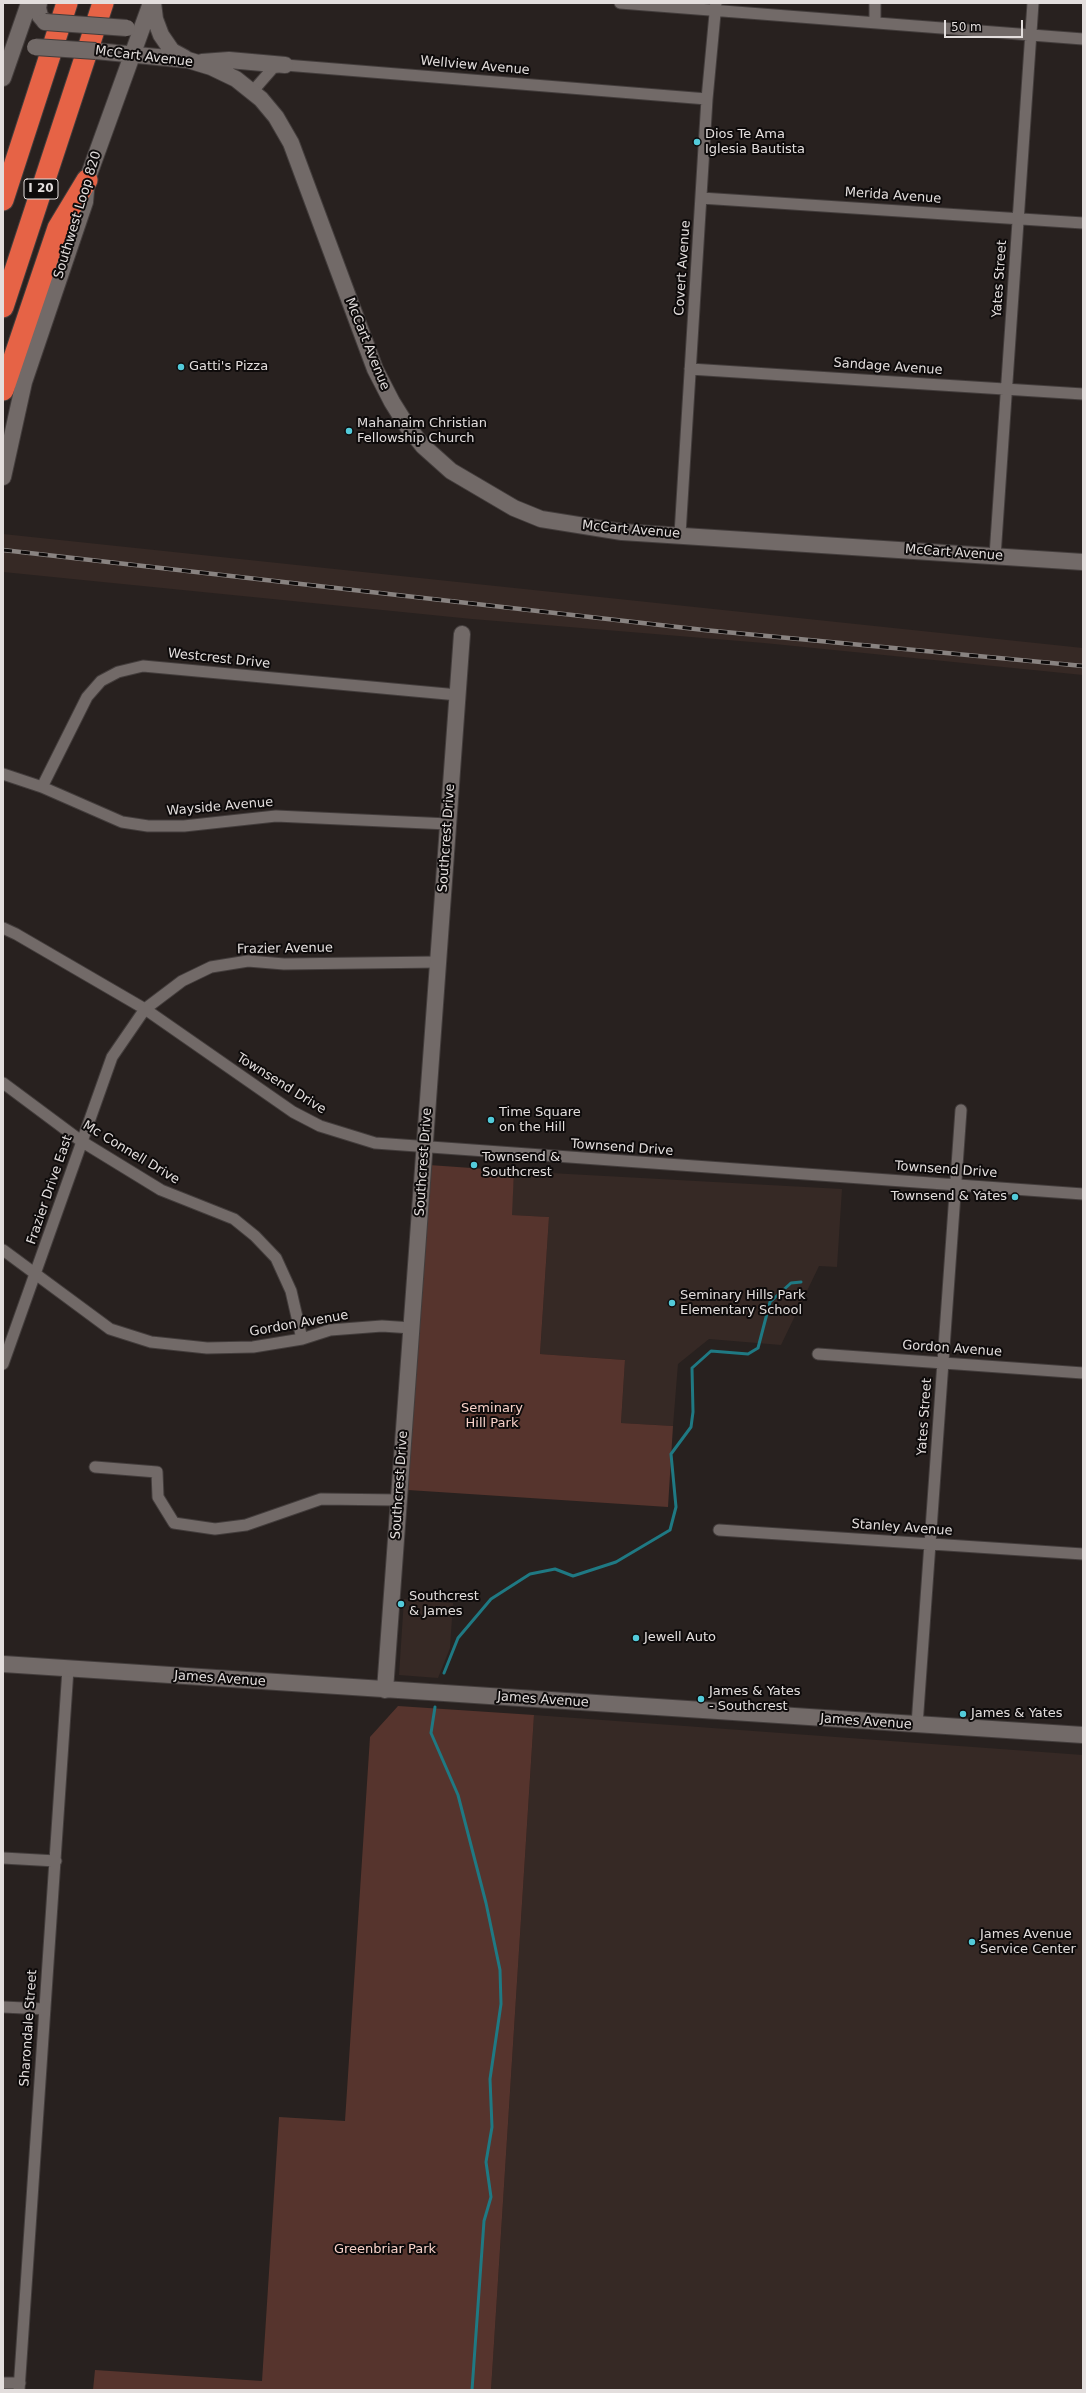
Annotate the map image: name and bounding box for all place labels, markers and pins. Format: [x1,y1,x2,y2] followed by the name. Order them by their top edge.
[705,127,805,158] place label: Dios Te Ama Iglesia Bautista
[692,137,702,147] marker: Dios Te Ama Iglesia Bautista
[189,359,268,375] place label: Gatti's Pizza
[176,362,186,372] marker: Gatti's Pizza
[357,416,487,447] place label: Mahanaim Christian Fellowship Church
[344,426,354,436] marker: Mahanaim Christian Fellowship Church
[499,1105,581,1136] place label: Time Square on the Hill
[486,1115,496,1125] marker: Time Square on the Hill
[482,1150,560,1181] place label: Townsend & Southcrest
[469,1160,479,1170] marker: Townsend & Southcrest
[891,1189,1007,1205] place label: Townsend & Yates
[1010,1192,1020,1202] marker: Townsend & Yates
[680,1288,806,1319] place label: Seminary Hills Park Elementary School
[667,1298,677,1308] marker: Seminary Hills Park Elementary School
[409,1589,479,1620] place label: Southcrest & James
[396,1599,406,1609] marker: Southcrest & James
[644,1630,716,1646] place label: Jewell Auto
[631,1633,641,1643] marker: Jewell Auto
[709,1684,801,1715] place label: James & Yates - Southcrest
[696,1694,706,1704] marker: James & Yates - Southcrest
[971,1706,1063,1722] place label: James & Yates
[958,1709,968,1719] marker: James & Yates
[980,1927,1076,1958] place label: James Avenue Service Center
[967,1937,977,1947] marker: James Avenue Service Center

